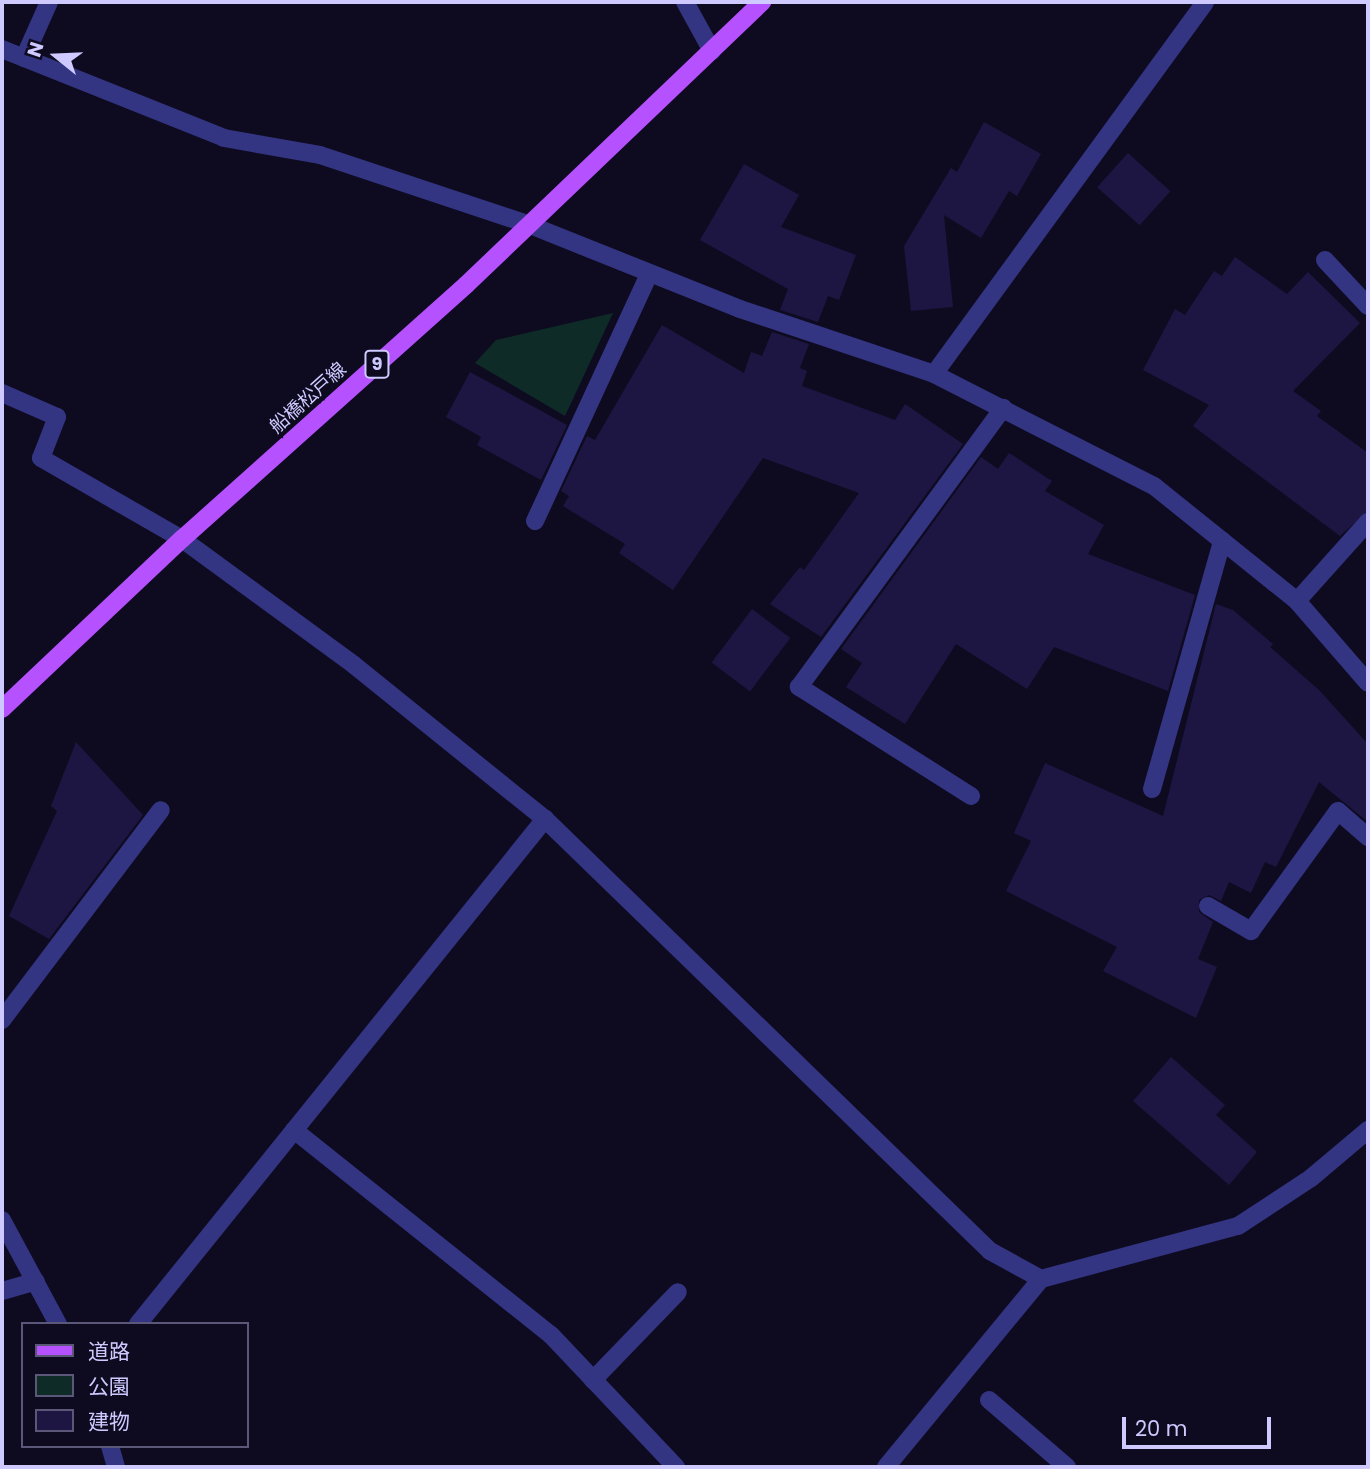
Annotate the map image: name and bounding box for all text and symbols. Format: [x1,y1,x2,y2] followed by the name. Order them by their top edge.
[21,21,91,91] north arrow
[21,38,51,60] text: N
[363,350,391,378] road number: 9
[265,358,351,438] street label: 船橋松戸線
[21,1322,248,1448] legend
[88,1337,130,1366] text: 道路
[88,1372,130,1401] text: 公園
[1125,1402,1274,1446] scale bar
[88,1407,130,1436] text: 建物
[1135,1414,1188,1443] text: 20 m

